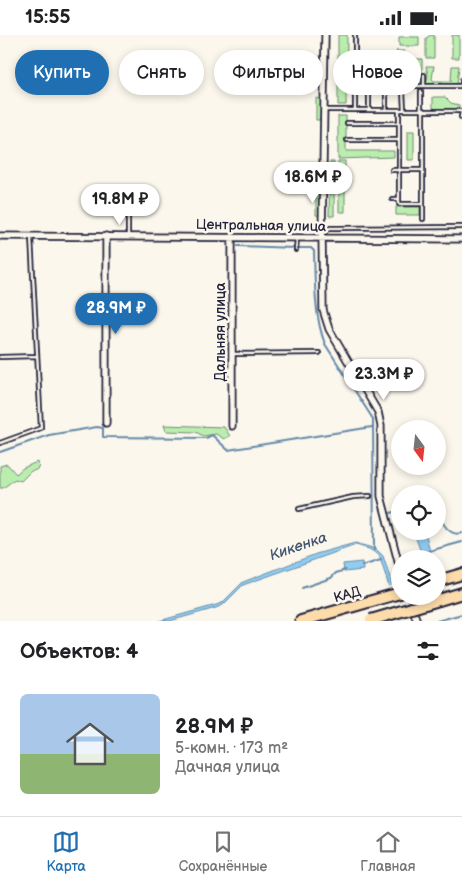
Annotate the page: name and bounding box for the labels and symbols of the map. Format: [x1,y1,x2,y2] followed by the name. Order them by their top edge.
[267,161,359,204] pin: 18.6M ₽
[74,183,166,226] pin: 19.8M ₽
[196,216,327,235] street label: Центральная улица
[212,282,229,382] street label: Дальняя улица
[70,293,162,335] pin: 28.9M ₽
[338,359,430,401] pin: 23.3M ₽
[391,420,446,475] north arrow
[267,528,330,565] water label: Кикенка
[332,583,363,606] street label: КАД

